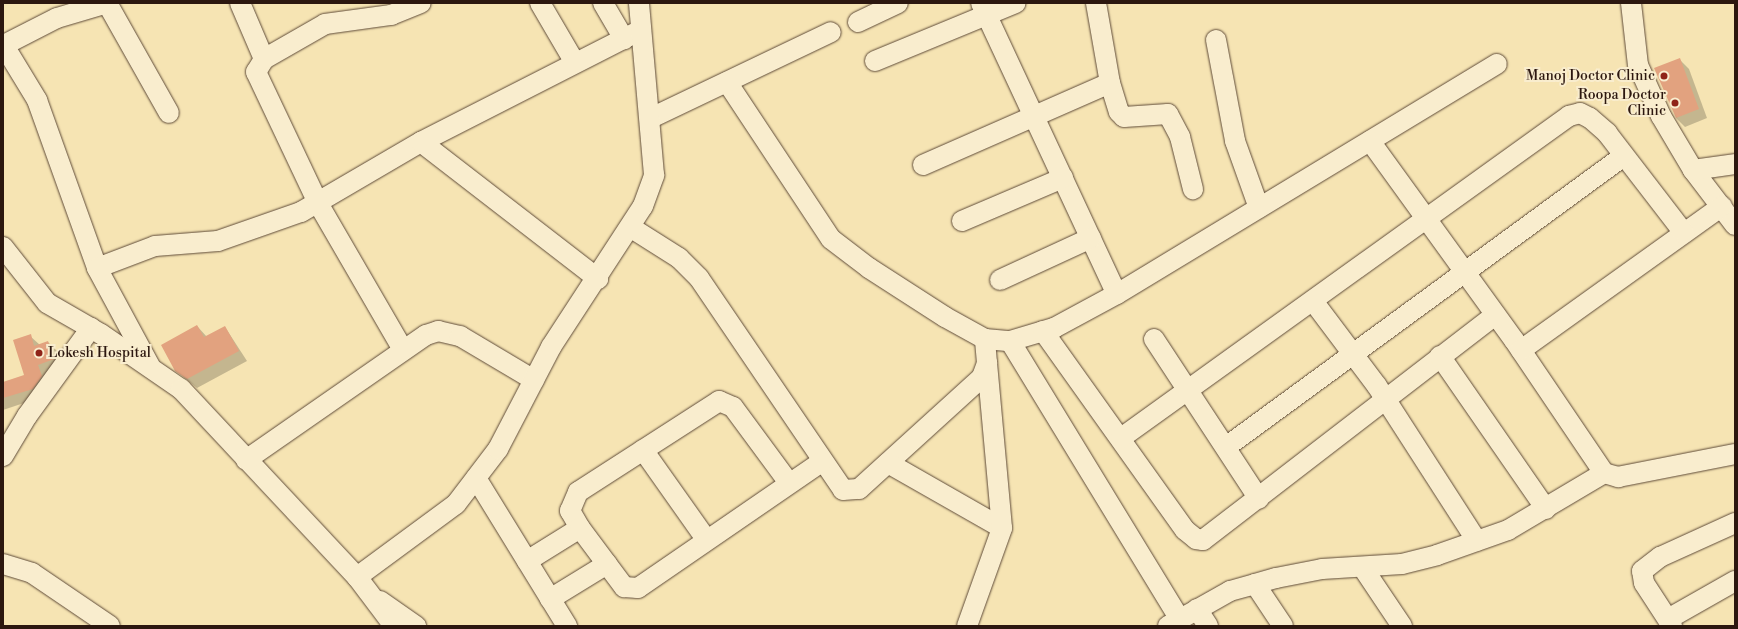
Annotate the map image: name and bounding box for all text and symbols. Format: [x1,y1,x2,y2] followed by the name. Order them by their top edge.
[1526,68,1655,84] place label: Manoj Doctor Clinic
[1658,70,1670,82] marker: Manoj Doctor Clinic
[1578,87,1666,120] place label: Roopa Doctor Clinic
[1669,97,1681,109] marker: Roopa Doctor Clinic
[48,345,151,361] place label: Lokesh Hospital
[33,347,45,359] marker: Lokesh Hospital

